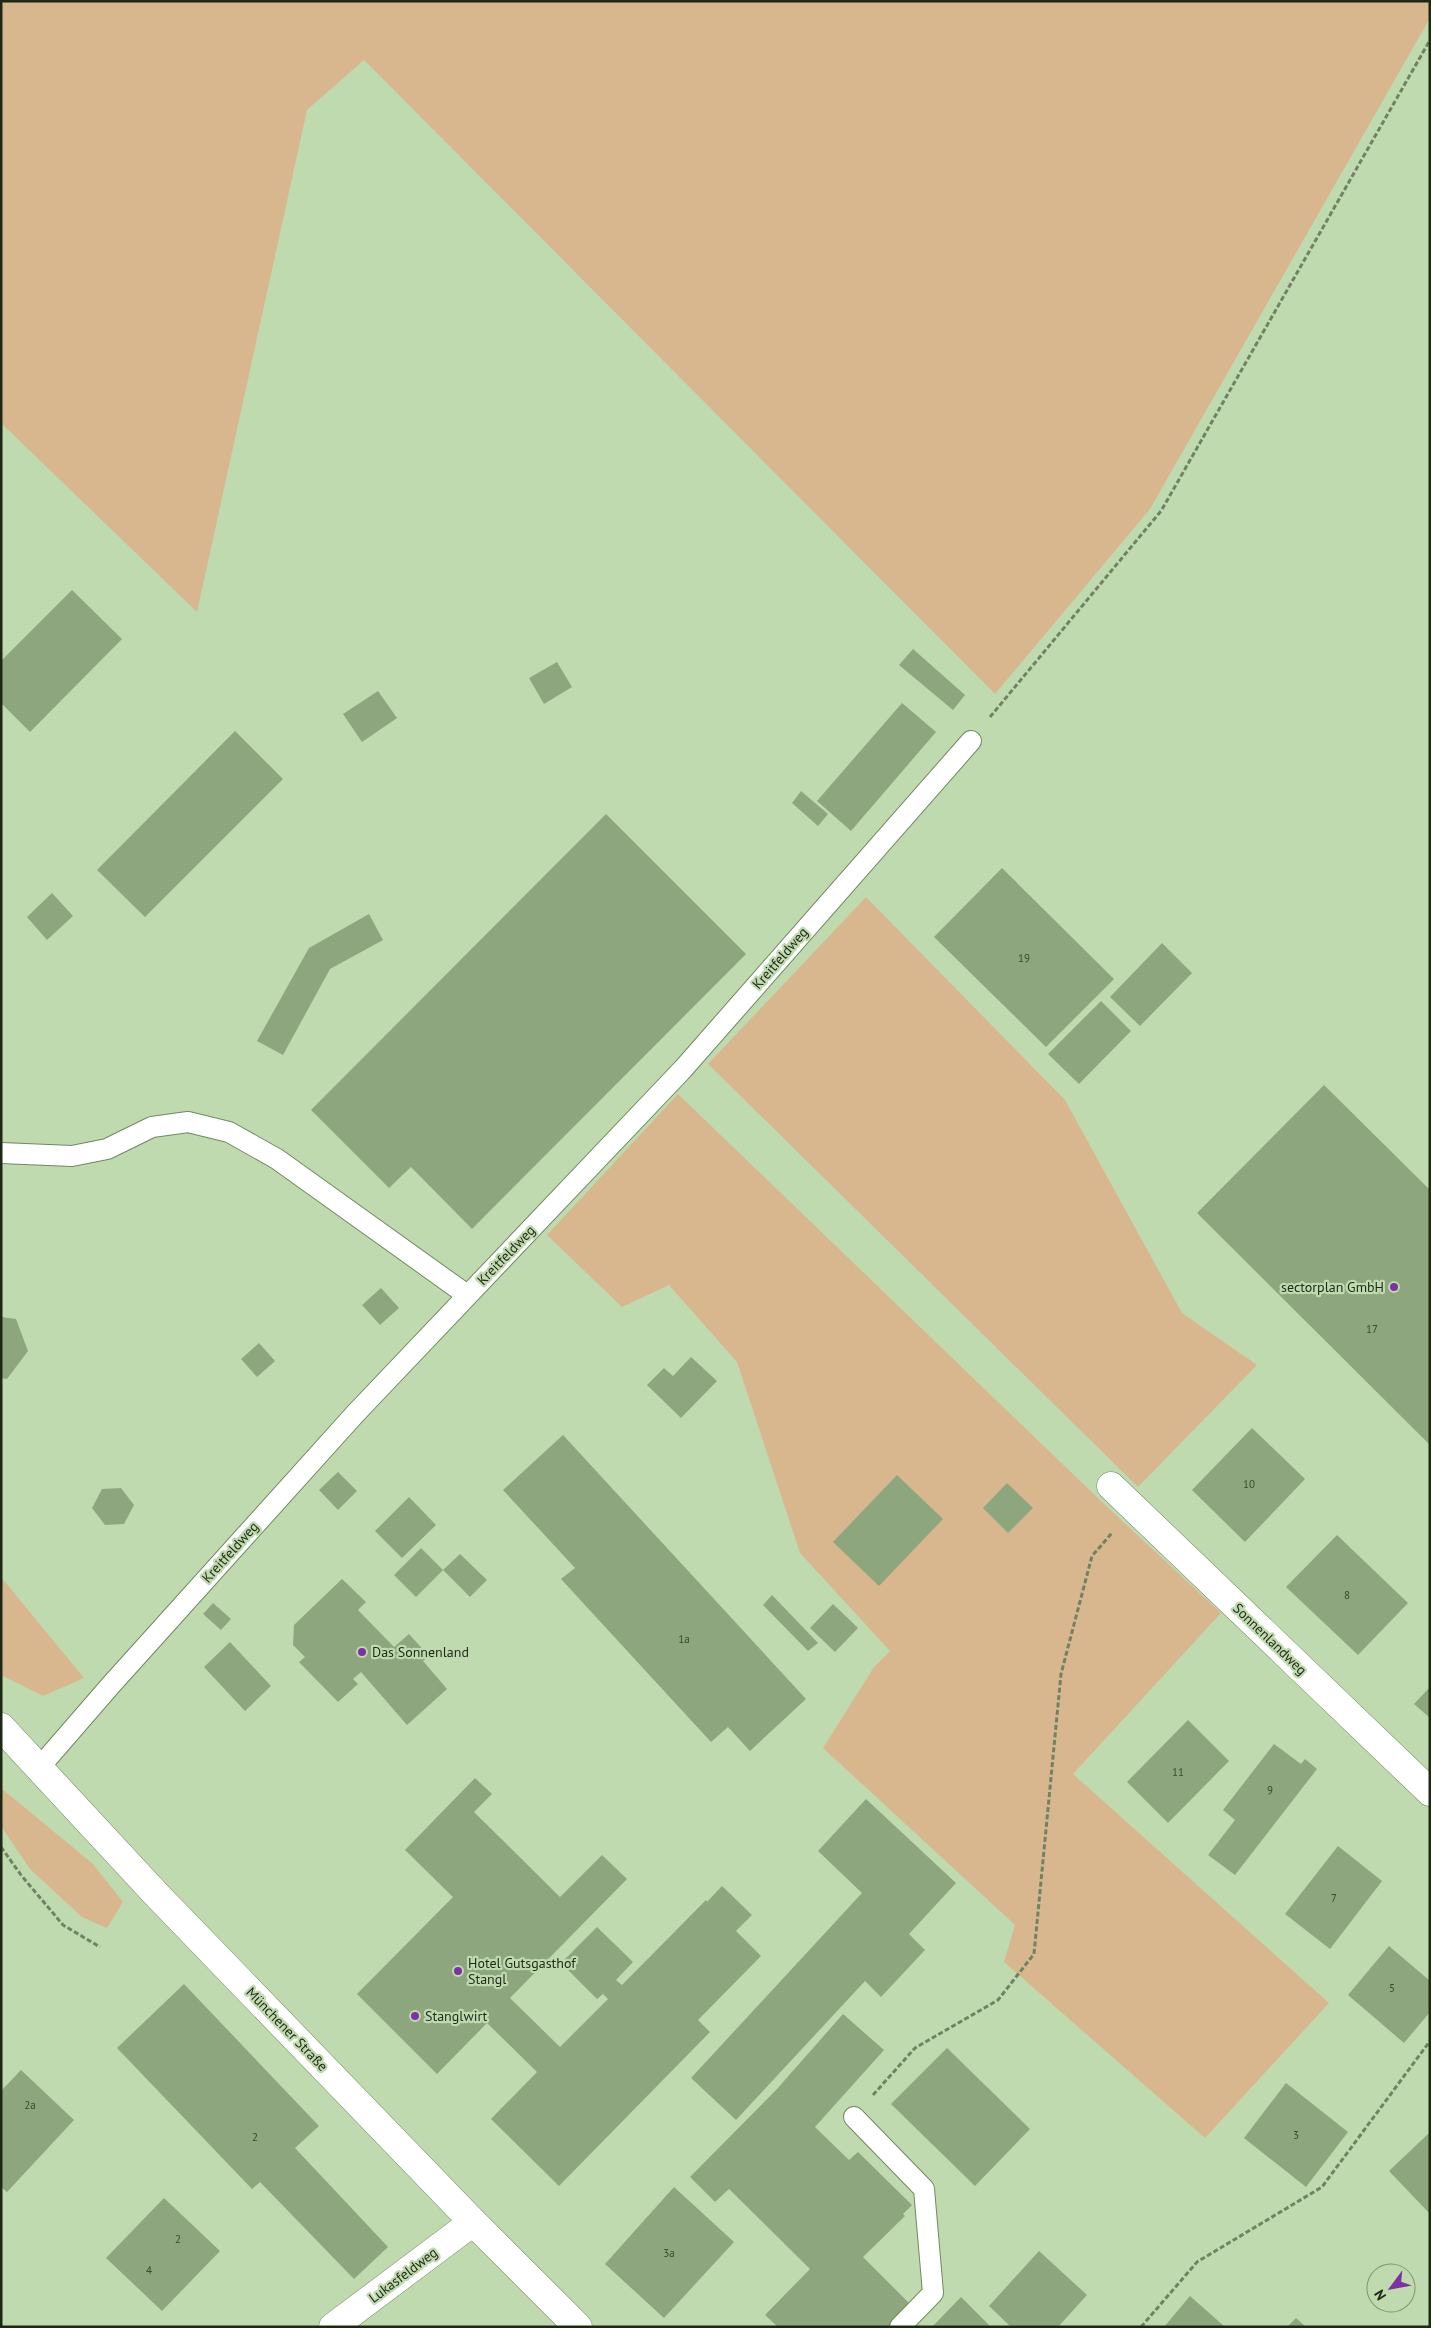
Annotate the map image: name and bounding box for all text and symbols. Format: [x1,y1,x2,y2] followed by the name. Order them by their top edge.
[748,923,812,993] street label: Kreitfeldweg
[1018,951,1030,965] house number: 19
[473,1221,539,1289] street label: Kreitfeldweg
[1281,1278,1384,1296] place label: sectorplan GmbH
[1388,1281,1400,1293] marker: sectorplan GmbH
[1366,1322,1378,1336] house number: 17
[1243,1477,1255,1491] house number: 10
[198,1518,262,1586] street label: Kreitfeldweg
[1344,1588,1350,1602] house number: 8
[1229,1599,1311,1679] street label: Sonnenlandweg
[678,1632,690,1646] house number: 1a
[372,1643,469,1661] place label: Das Sonnenland
[356,1646,368,1658] marker: Das Sonnenland
[1172,1765,1184,1779] house number: 11
[1267,1783,1273,1797] house number: 9
[1331,1891,1337,1905] house number: 7
[468,1954,576,1988] place label: Hotel Gutsgasthof Stangl
[452,1965,464,1977] marker: Hotel Gutsgasthof Stangl
[1389,1981,1395,1995] house number: 5
[242,1983,332,2075] street label: Münchener Straße
[425,2007,488,2025] place label: Stanglwirt
[409,2010,421,2022] marker: Stanglwirt
[24,2098,36,2112] house number: 2a
[1293,2128,1299,2142] house number: 3
[252,2130,258,2144] house number: 2
[175,2232,181,2246] house number: 2
[365,2243,441,2307] street label: Lukasfeldweg
[663,2246,675,2260] house number: 3a
[146,2263,152,2277] house number: 4
[1366,2263,1416,2313] north arrow
[1370,2286,1390,2304] text: N

